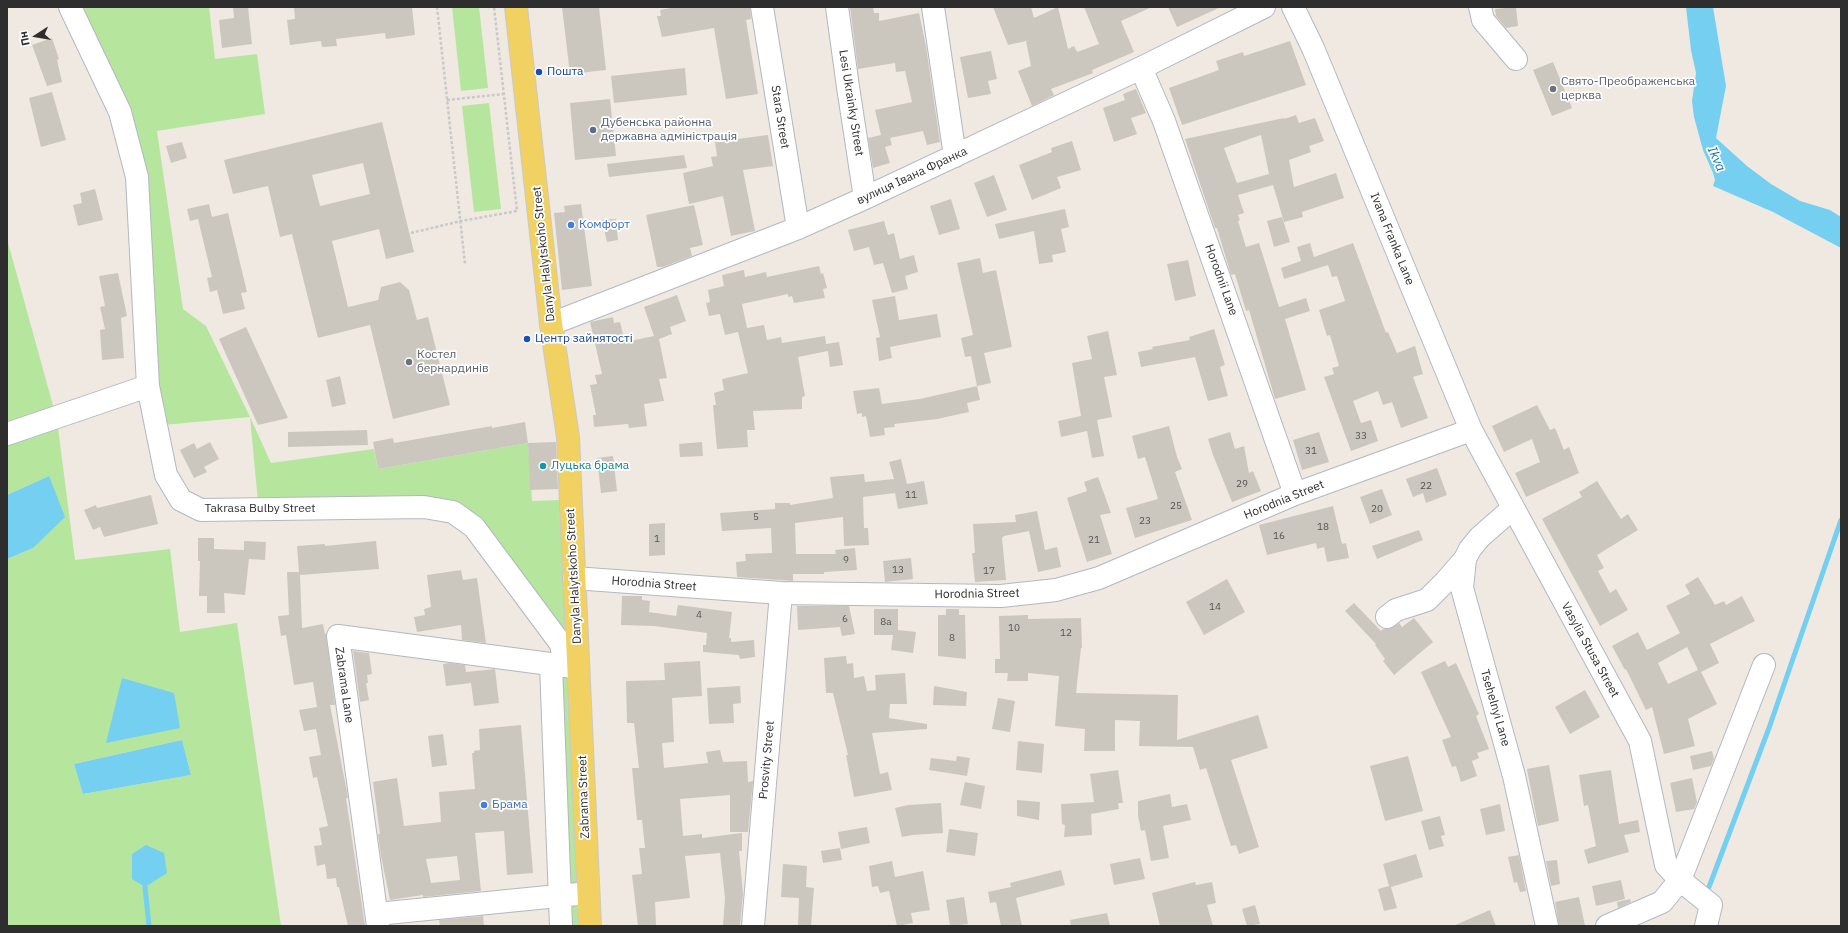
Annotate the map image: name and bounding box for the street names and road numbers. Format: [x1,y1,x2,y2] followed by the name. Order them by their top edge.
[835,49,867,157] street label: Lesi Ukrainky Street
[768,84,792,150] street label: Stara Street
[854,144,970,208] street label: вулиця Івана Франка
[530,186,558,322] street label: Danyla Halytskoho Street
[1367,191,1417,287] street label: Ivana Franka Lane
[1201,242,1241,318] street label: Horodnii Lane
[1242,477,1326,523] street label: Horodnia Street
[204,502,316,516] street label: Takrasa Bulby Street
[563,508,585,644] street label: Danyla Halytskoho Street
[611,574,697,594] street label: Horodnia Street
[934,586,1020,602] street label: Horodnia Street
[1558,600,1622,700] street label: Vasylia Stusa Street
[332,646,356,724] street label: Zabrama Lane
[1477,668,1513,748] street label: Tsehelnyi Lane
[756,720,778,800] street label: Prosvity Street
[575,755,593,839] street label: Zabrama Street

